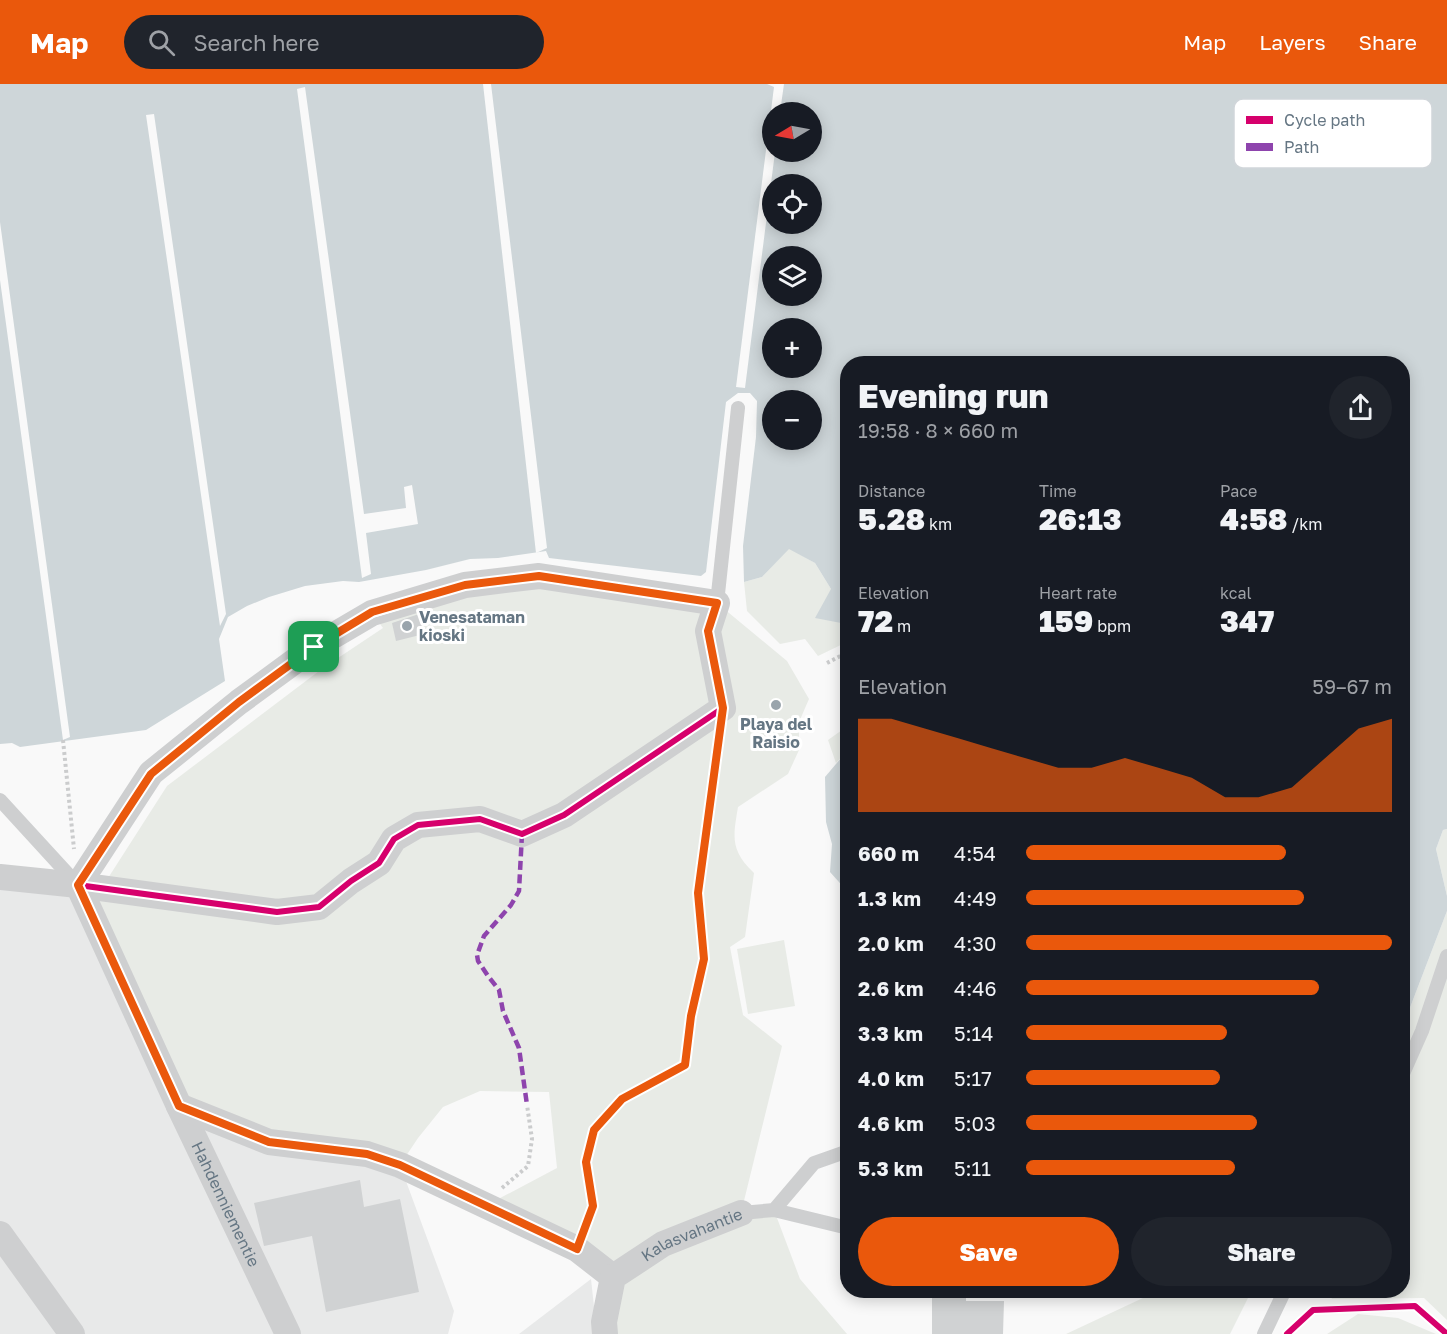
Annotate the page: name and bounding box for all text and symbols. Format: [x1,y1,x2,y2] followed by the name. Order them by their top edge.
[124,15,544,69] search box
[30,26,88,59] text: Map
[145,26,178,59] icon: search
[193,29,319,56] text: Search here
[1183,29,1226,55] text: Map
[1259,29,1326,55] text: Layers
[1359,29,1417,55] text: Share
[1234,99,1432,168] legend
[762,102,822,162] north arrow
[762,102,822,450] map controls
[1284,110,1365,130] text: Cycle path
[1284,137,1319,157] text: Path
[762,174,822,234] button: locate
[762,246,822,306] button: layers
[762,318,822,378] button: +
[858,376,1049,415] text: Evening run
[1329,376,1392,439] button: share
[762,390,822,450] button: −
[858,418,1018,442] text: 19:58 · 8 × 660 m
[858,481,925,501] text: Distance
[1039,481,1077,501] text: Time
[1220,481,1257,501] text: Pace
[858,501,925,537] text: 5.28
[1039,501,1122,537] text: 26:13
[1220,501,1288,537] text: 4:58
[925,514,952,534] text: km
[1288,514,1322,534] text: /km
[858,583,929,603] text: Elevation
[1039,583,1117,603] text: Heart rate
[1220,583,1252,603] text: kcal
[858,603,893,639] text: 72
[1039,603,1093,639] text: 159
[1220,603,1274,639] text: 347
[419,607,525,645] place label: Venesataman kioski
[893,616,911,636] text: m
[1093,616,1131,636] text: bpm
[400,619,414,633] marker: Venesataman kioski
[288,621,339,672] pin
[297,630,330,663] icon: arrive
[858,674,947,698] text: Elevation
[1312,674,1392,698] text: 59–67 m
[769,698,783,712] marker: Playa del Raisio
[740,714,813,752] place label: Playa del Raisio
[858,841,919,865] text: 660 m
[954,841,996,865] text: 4:54
[858,886,921,910] text: 1.3 km
[954,886,997,910] text: 4:49
[858,931,924,955] text: 2.0 km
[954,931,996,955] text: 4:30
[858,976,923,1000] text: 2.6 km
[954,976,997,1000] text: 4:46
[858,1021,923,1045] text: 3.3 km
[954,1021,994,1045] text: 5:14
[858,1066,924,1090] text: 4.0 km
[954,1066,992,1090] text: 5:17
[858,1111,924,1135] text: 4.6 km
[954,1111,996,1135] text: 5:03
[187,1138,264,1270] street label: Hahdenniementie
[858,1156,923,1180] text: 5.3 km
[954,1156,991,1180] text: 5:11
[637,1203,745,1266] street label: Kalasvahantie
[858,1217,1119,1286] button: Save
[1131,1217,1392,1286] button: Share

